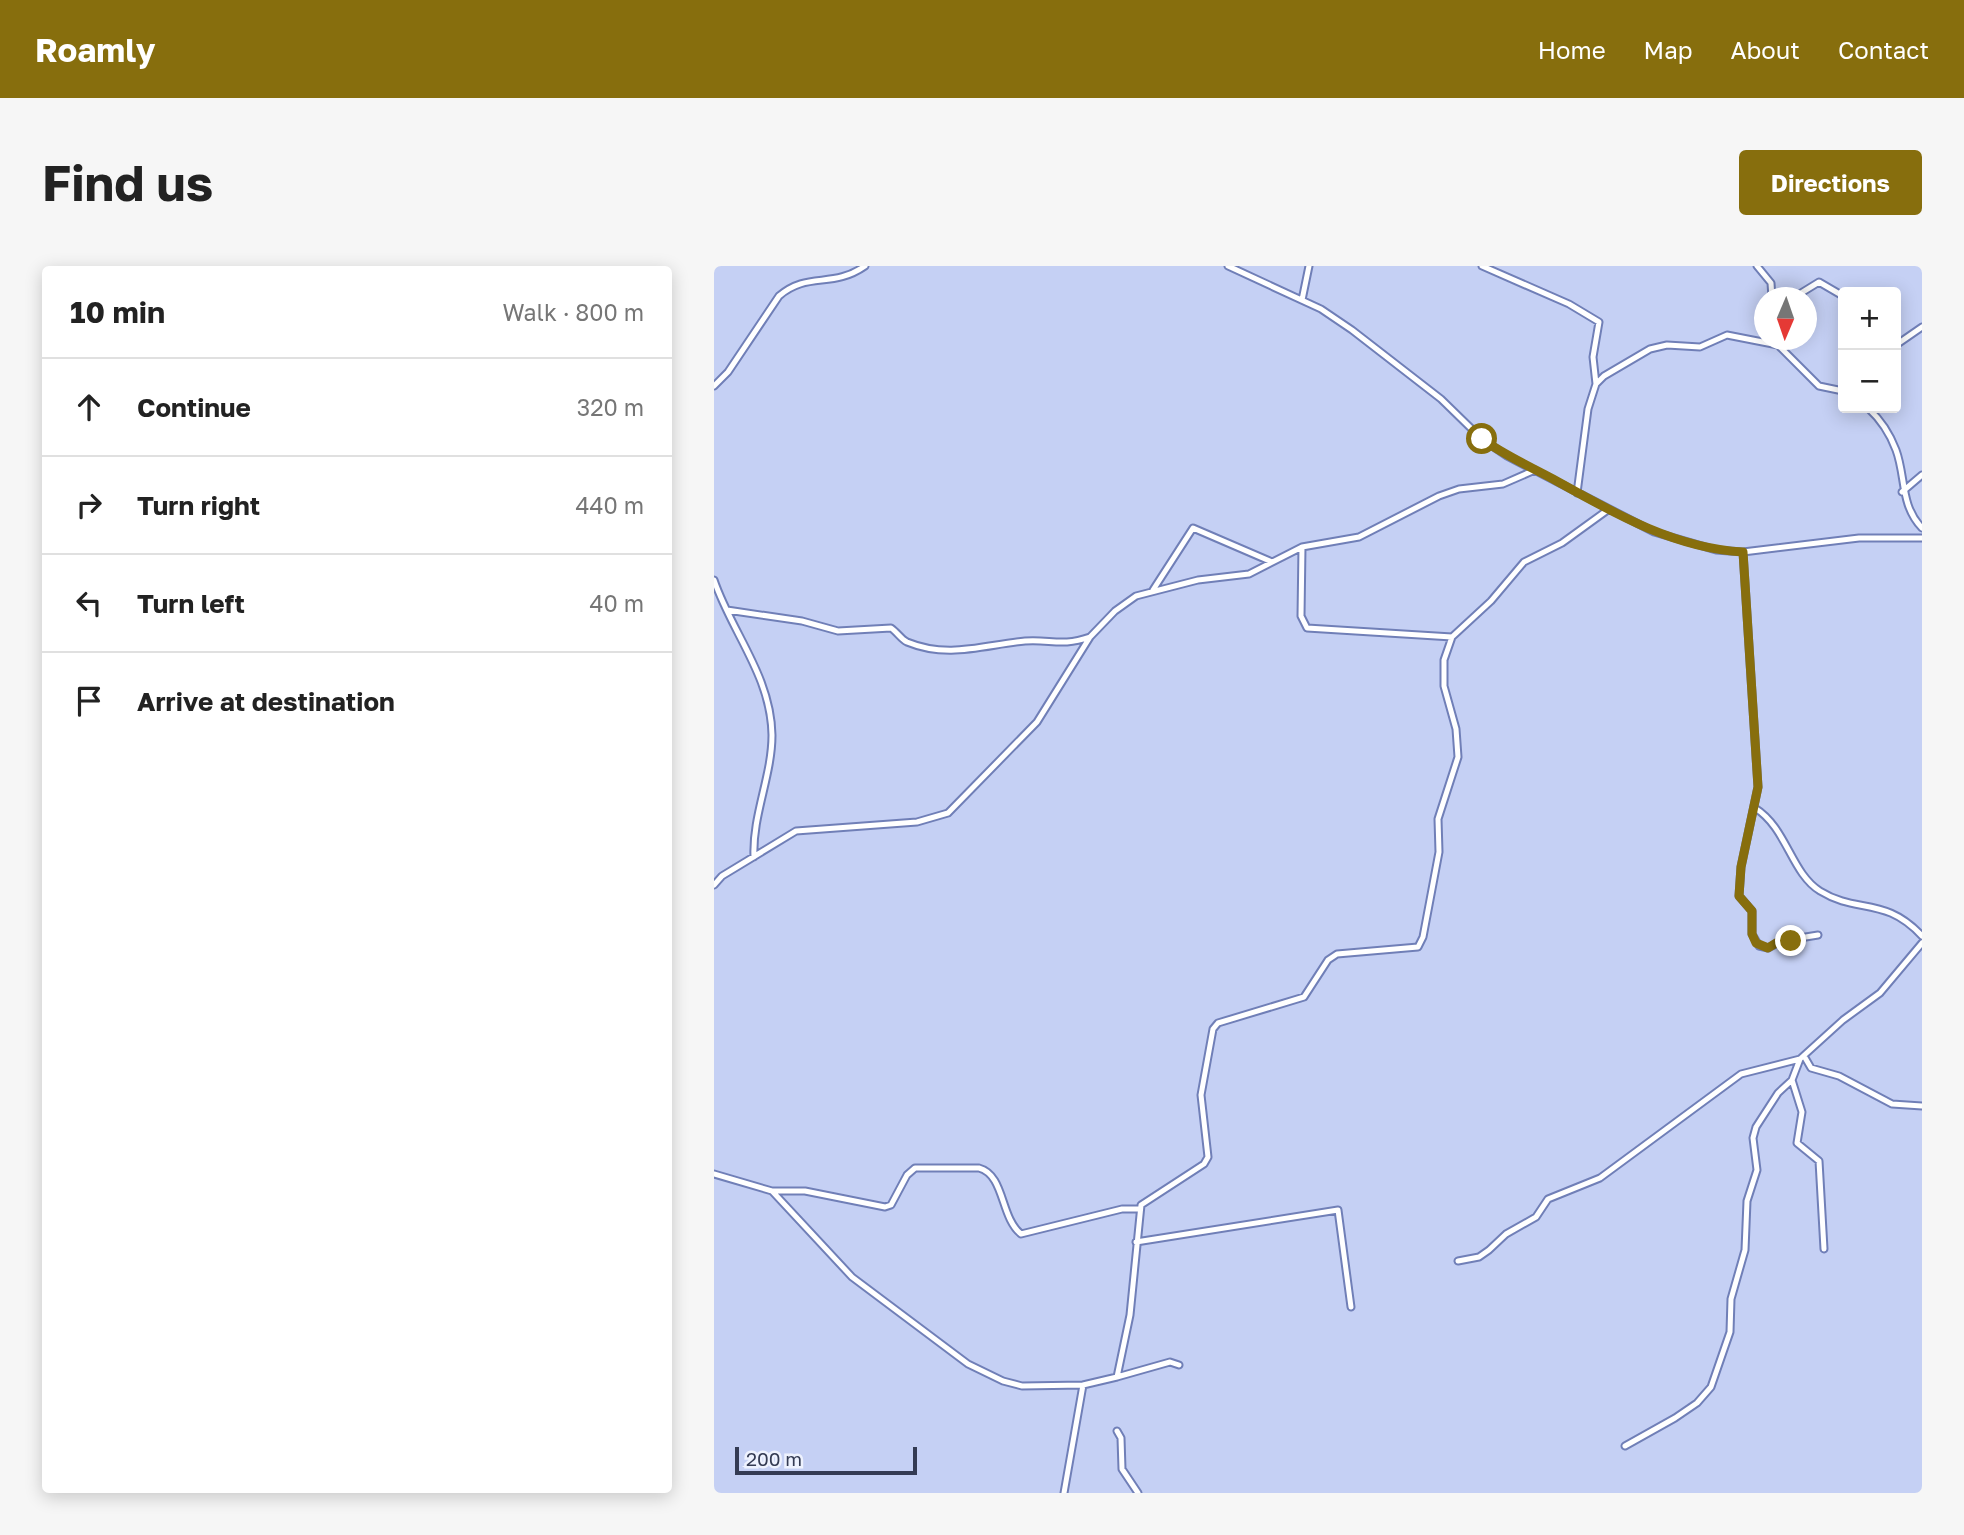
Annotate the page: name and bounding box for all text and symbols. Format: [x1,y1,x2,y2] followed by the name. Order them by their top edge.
[35,30,155,69] text: Roamly
[1538,35,1606,64] text: Home
[1644,35,1693,64] text: Map
[1731,35,1800,64] text: About
[1838,35,1929,64] text: Contact
[1739,150,1922,215] button: Directions
[42,153,213,212] text: Find us
[1754,287,1817,350] north arrow
[1838,287,1901,413] map controls
[1838,287,1901,350] button: +
[70,294,165,330] text: 10 min
[502,298,644,326] text: Walk · 800 m
[1838,350,1901,413] button: −
[70,388,108,426] icon: ahead
[137,392,251,423] text: Continue
[577,393,644,421] text: 320 m
[1466,423,1497,454] route start
[70,486,108,524] icon: right
[137,490,260,521] text: Turn right
[576,491,644,519] text: 440 m
[70,584,108,622] icon: left
[137,588,245,619] text: Turn left
[590,589,644,617] text: 40 m
[70,682,108,720] icon: arrive
[137,686,395,717] text: Arrive at destination
[1775,925,1806,956] route end
[735,1444,917,1476] scale bar
[746,1447,802,1470] text: 200 m

